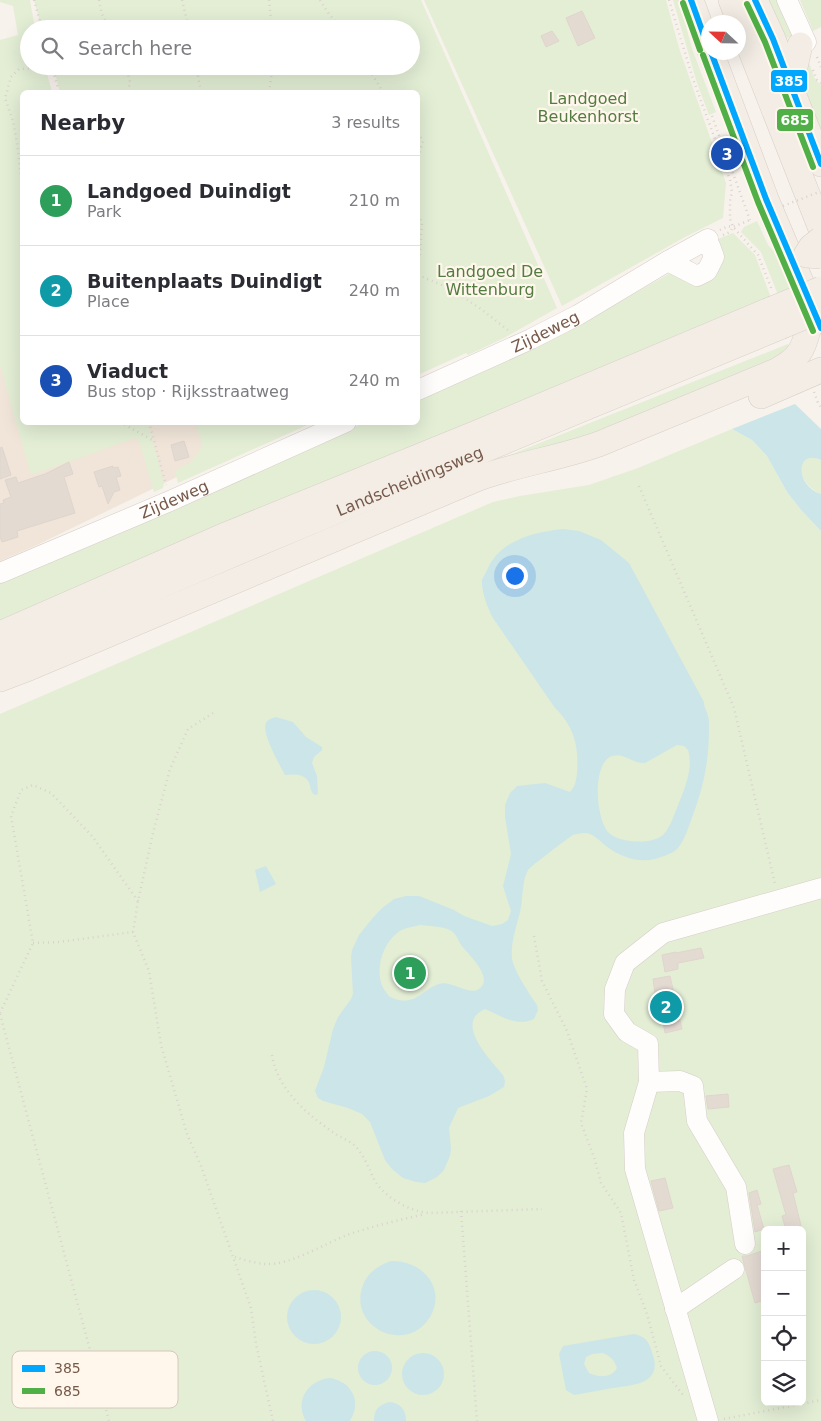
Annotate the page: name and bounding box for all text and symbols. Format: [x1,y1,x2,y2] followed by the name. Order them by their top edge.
[701,15,746,60] north arrow
[20,20,420,75] search box
[38,34,66,62] icon: search
[78,37,192,59] text: Search here
[770,69,808,93] line badge: 385
[774,73,804,89] text: 385
[538,89,638,126] park label: Landgoed Beukenhorst
[776,108,814,132] line badge: 685
[40,111,125,135] text: Nearby
[780,112,810,128] text: 685
[331,113,400,132] text: 3 results
[711,135,743,173] pin: 3
[87,180,291,202] text: Landgoed Duindigt
[50,191,62,210] text: 1
[349,191,400,210] text: 210 m
[87,202,122,221] text: Park
[437,262,543,299] park label: Landgoed De Wittenburg
[87,270,322,292] text: Buitenplaats Duindigt
[50,281,62,300] text: 2
[349,281,400,300] text: 240 m
[87,292,130,311] text: Place
[509,307,582,357] street label: Zijdeweg
[87,360,168,382] text: Viaduct
[50,371,62,390] text: 3
[349,371,400,390] text: 240 m
[87,382,289,401] text: Bus stop · Rijksstraatweg
[334,442,486,520] street label: Landscheidingsweg
[137,476,211,523] street label: Zijdeweg
[502,563,528,589] your location
[394,954,426,992] pin: 1
[650,988,682,1026] pin: 2
[761,1226,806,1406] map controls
[761,1226,806,1271] button: +
[761,1271,806,1316] button: −
[761,1316,806,1361] button: locate
[12,1351,178,1408] legend
[54,1360,81,1376] text: 385
[761,1361,806,1406] button: layers
[54,1383,81,1399] text: 685

